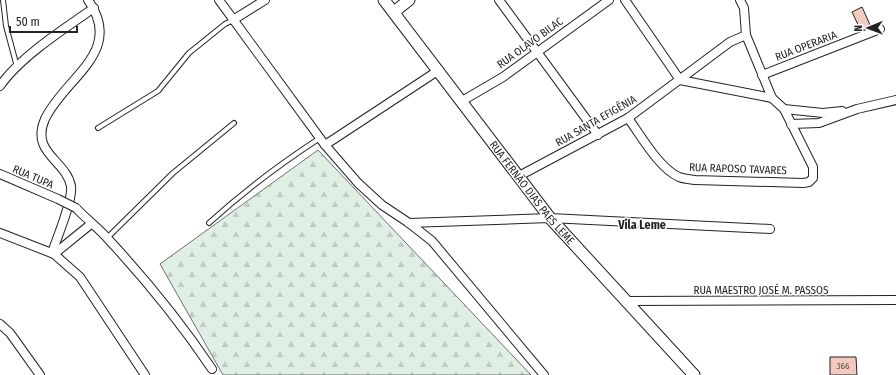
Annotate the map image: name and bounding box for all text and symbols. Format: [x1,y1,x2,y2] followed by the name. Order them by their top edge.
[10,8,77,34] scale bar
[848,8,888,48] north arrow
[16,15,40,29] text: 50 m
[495,15,566,71] street label: RUA OLAVO BILAC
[852,25,865,32] text: N
[773,28,839,64] street label: RUA OPERARIA
[553,92,639,149] street label: RUA SANTA EFIGÊNIA
[487,138,577,247] street label: RUA FERNÃO DIAS PAES LEME
[689,161,788,177] street label: RUA RAPOSO TAVARES
[11,163,56,191] street label: RUA TUPA
[617,218,666,232] district label: Vila Leme
[694,283,829,297] street label: RUA MAESTRO JOSÉ M. PASSOS
[837,361,850,371] house number: 366

